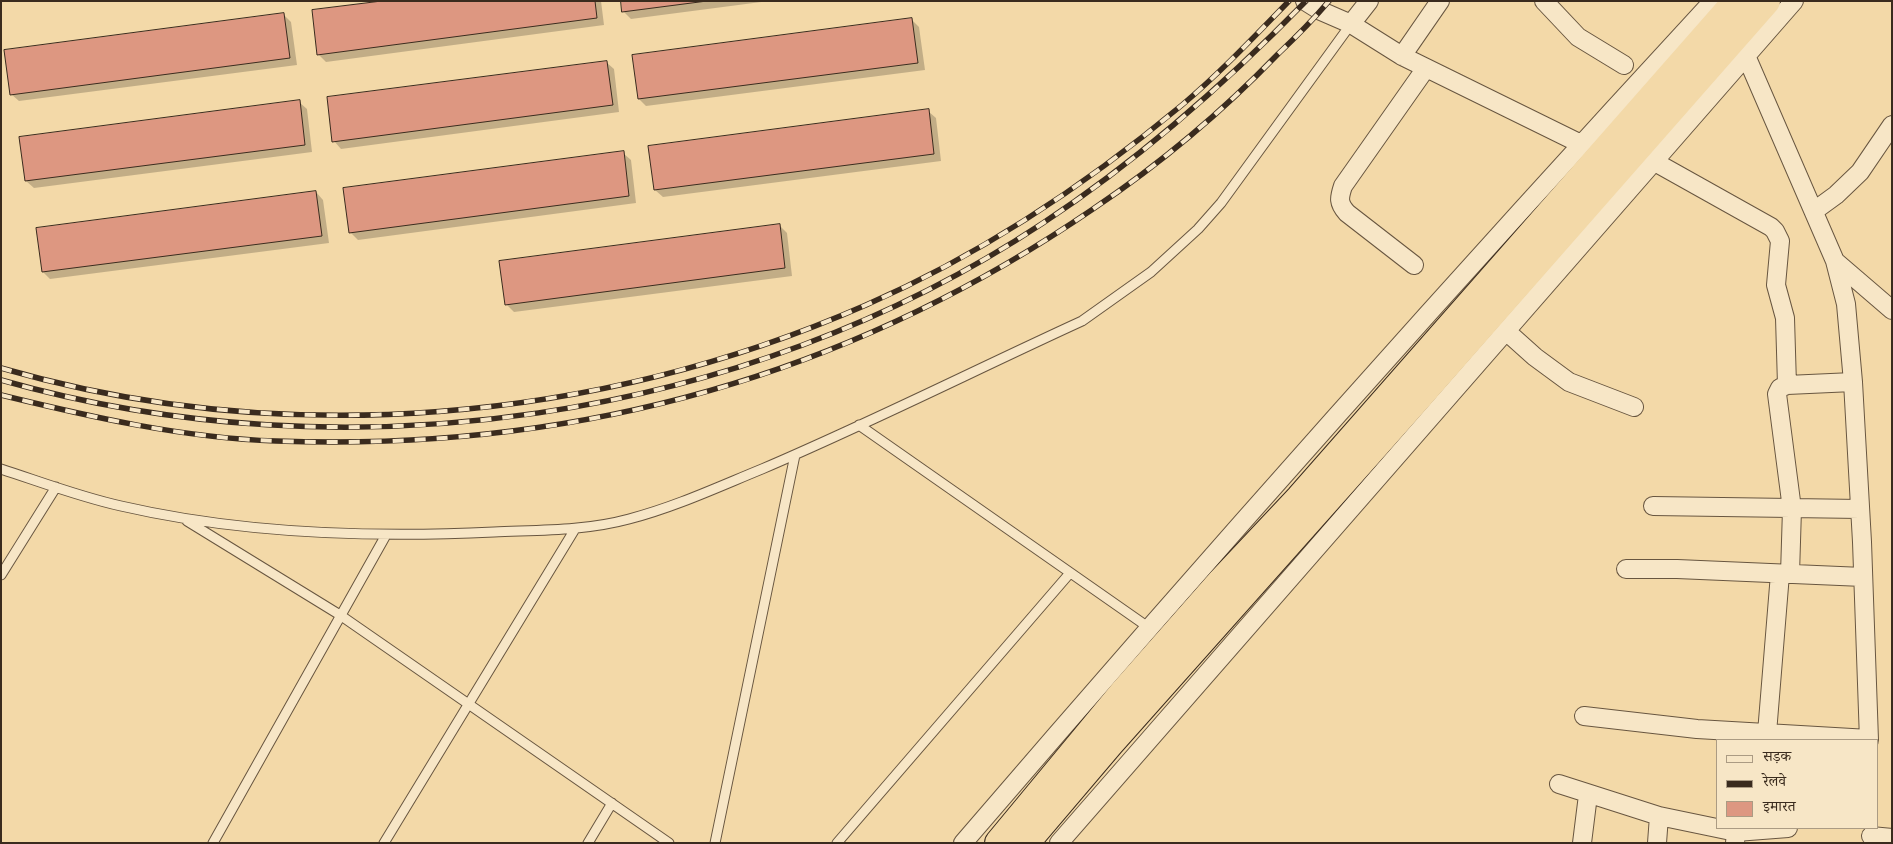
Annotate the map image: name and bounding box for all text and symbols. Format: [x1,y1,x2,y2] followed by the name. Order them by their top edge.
[1716,739,1878,829] legend
[1763,747,1791,766] text: सड़क
[1763,772,1786,791] text: रेलवे
[1763,797,1796,816] text: इमारत

